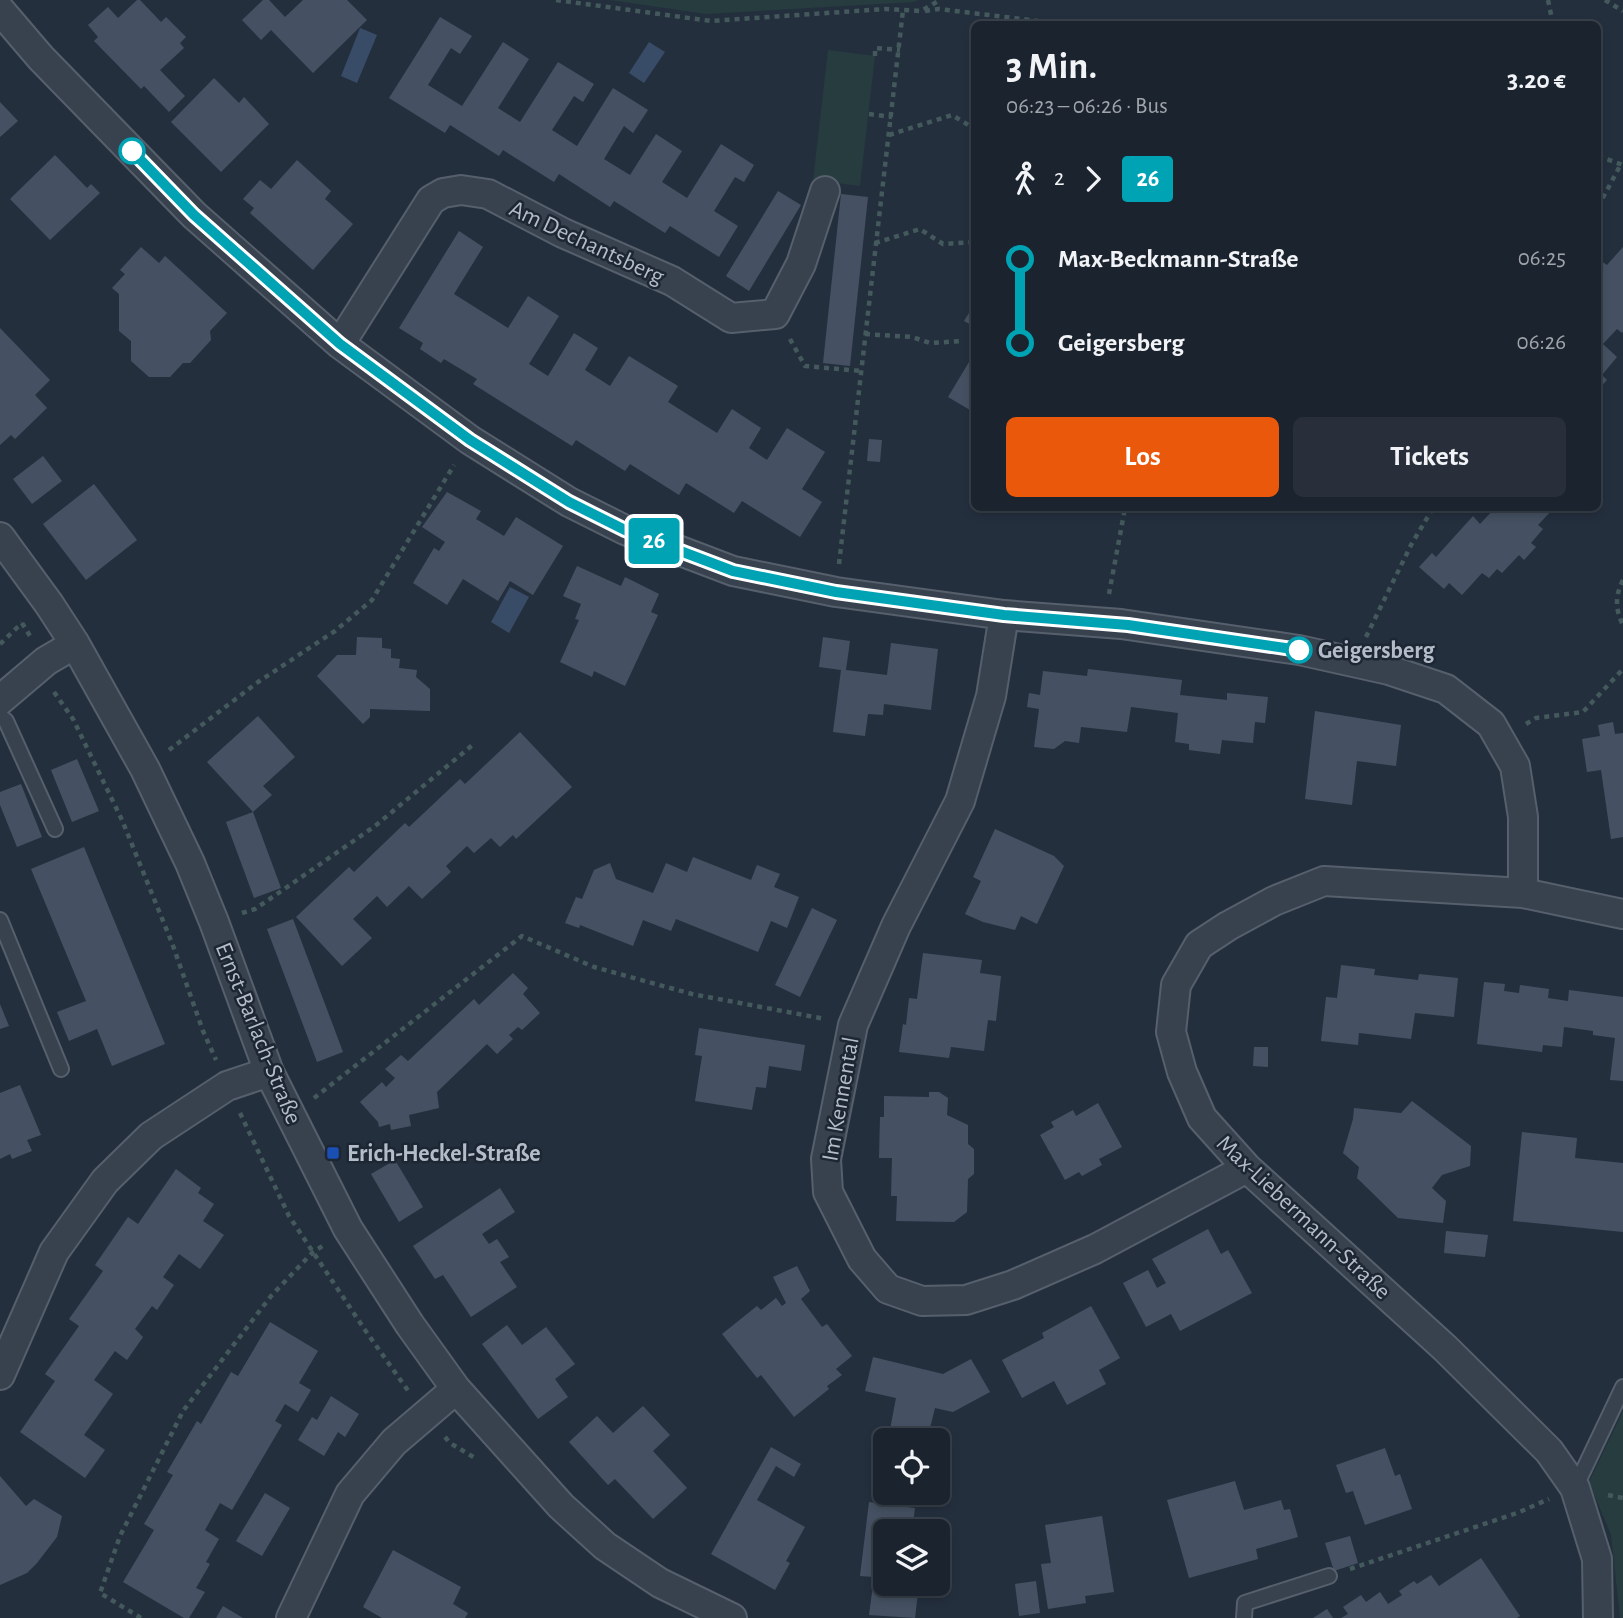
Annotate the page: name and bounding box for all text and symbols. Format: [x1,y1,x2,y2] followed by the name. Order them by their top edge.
[1006,48,1097,86] text: 3 Min.
[1507,67,1566,93] text: 3.20 €
[1006,95,1168,118] text: 06:23 – 06:26 · Bus
[119,138,145,164] unlabelled marker
[1006,160,1044,198] icon: walk
[1074,160,1112,198] icon: forward
[1054,167,1064,190] text: 2
[1136,167,1159,191] text: 26
[506,197,668,289] street label: Am Dechantsberg
[1058,246,1299,272] text: Max-Beckmann-Straße
[1518,247,1566,270] text: 06:25
[1058,330,1184,356] text: Geigersberg
[1517,331,1566,354] text: 06:26
[1006,417,1279,497] button: Los
[1293,417,1566,497] button: Tickets
[622,518,686,564] line badge: 26
[643,529,665,553] text: 26
[1286,637,1312,663] marker: Geigersberg
[1318,639,1435,663] place label: Geigersberg
[211,939,306,1128] street label: Ernst-Barlach-Straße
[818,1035,864,1163] street label: Im Kennental
[1212,1131,1395,1304] street label: Max-Liebermann-Straße
[347,1142,541,1166] place label: Erich-Heckel-Straße
[325,1145,341,1161] marker: Erich-Heckel-Straße
[873,1428,950,1596] map controls
[873,1428,950,1505] button: locate
[873,1519,950,1596] button: layers

